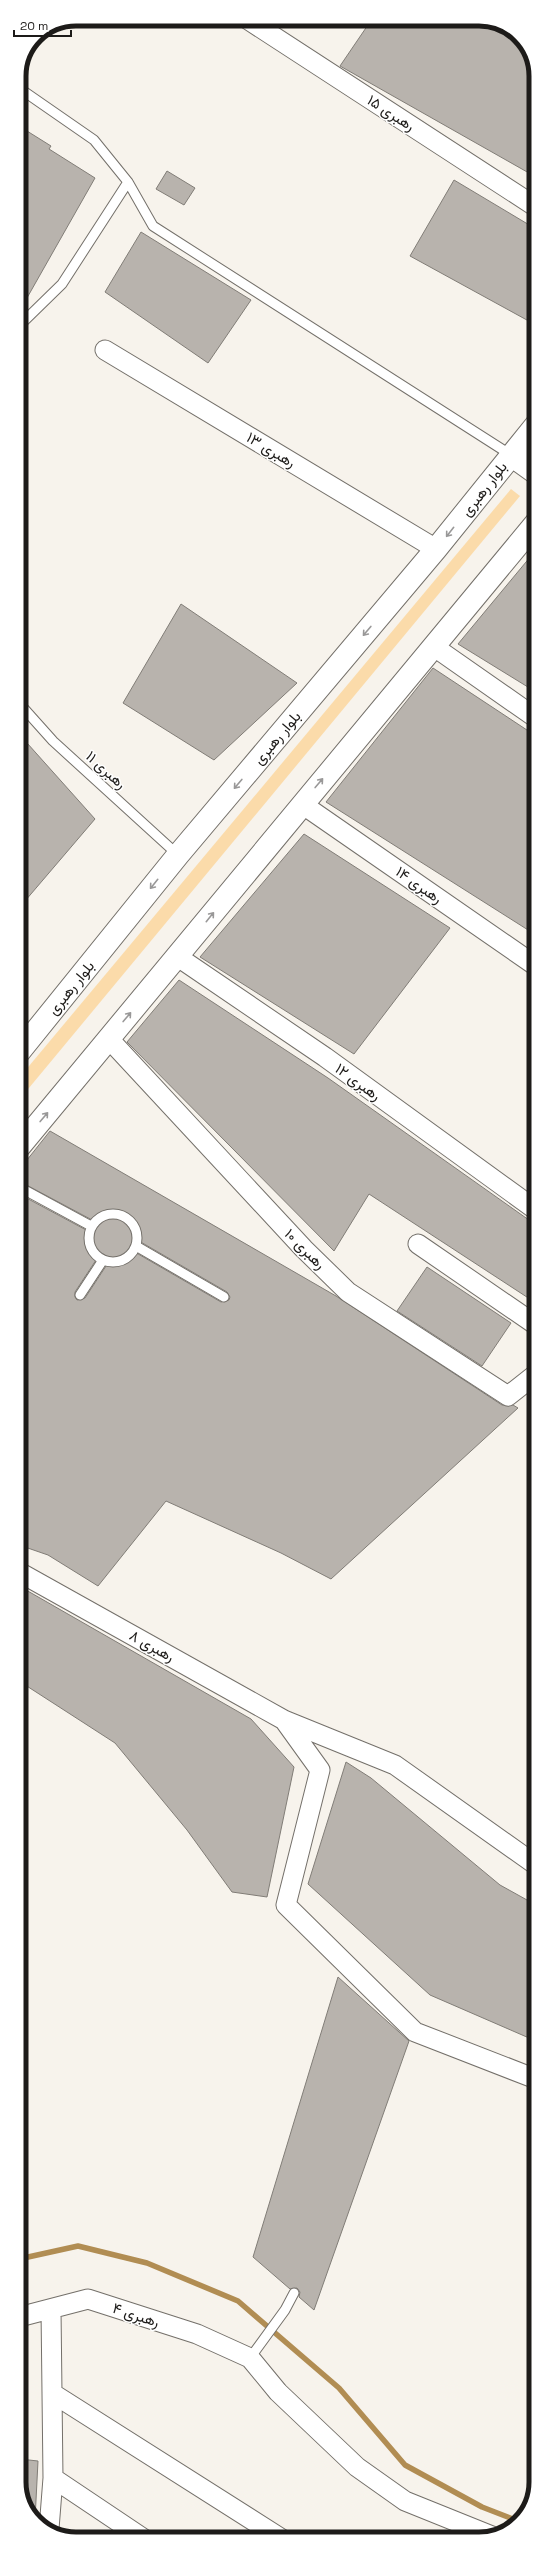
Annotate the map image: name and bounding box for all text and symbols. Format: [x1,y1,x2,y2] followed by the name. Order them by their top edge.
[14,12,71,38] scale bar
[20,18,48,34] text: 20 m
[363,90,419,136] street label: رهبری ۱۵
[243,428,299,472] street label: رهبری ۱۳
[456,458,512,520] street label: بلوار رهبری
[446,526,455,537] one-way arrow
[362,626,371,637] one-way arrow
[249,707,305,769] street label: بلوار رهبری
[81,746,131,794] street label: رهبری ۱۱
[314,778,323,789] one-way arrow
[233,779,242,789] one-way arrow
[392,862,446,908] street label: رهبری ۱۴
[150,879,159,889] one-way arrow
[206,911,215,922] one-way arrow
[43,957,99,1019] street label: بلوار رهبری
[123,1011,132,1022] one-way arrow
[331,1059,385,1105] street label: رهبری ۱۲
[40,1111,49,1122] one-way arrow
[280,1224,330,1274] street label: رهبری ۱۰
[126,1625,178,1667] street label: رهبری ۸
[110,2298,162,2332] street label: رهبری ۴

